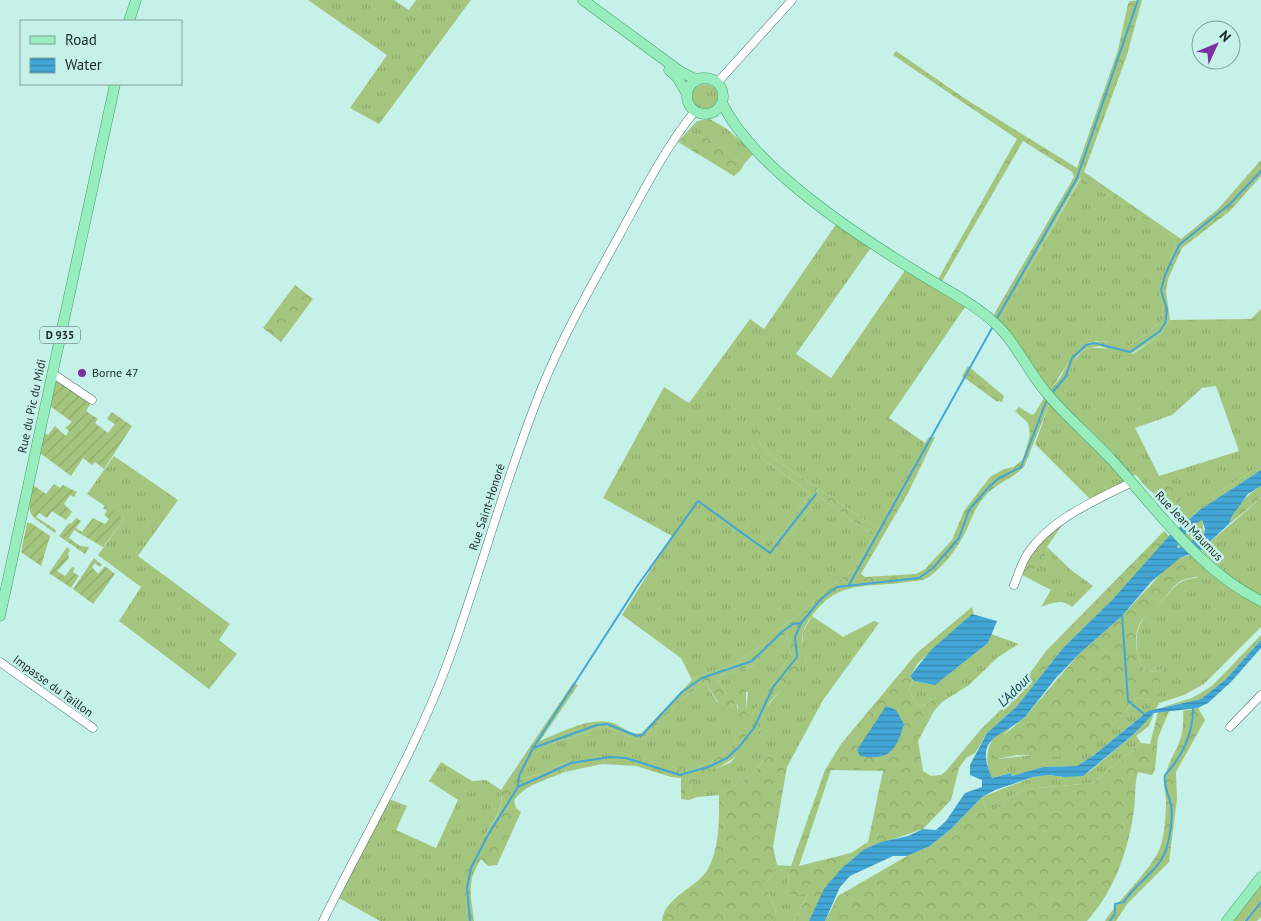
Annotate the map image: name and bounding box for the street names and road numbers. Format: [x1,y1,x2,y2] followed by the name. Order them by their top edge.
[40,326,80,344] road number: D 935
[14,358,49,454] street label: Rue du Pic du Midi
[465,461,508,552] street label: Rue Saint-Honoré
[1152,488,1226,564] street label: Rue Jean Maumus
[10,651,96,720] street label: Impasse du Taillon

